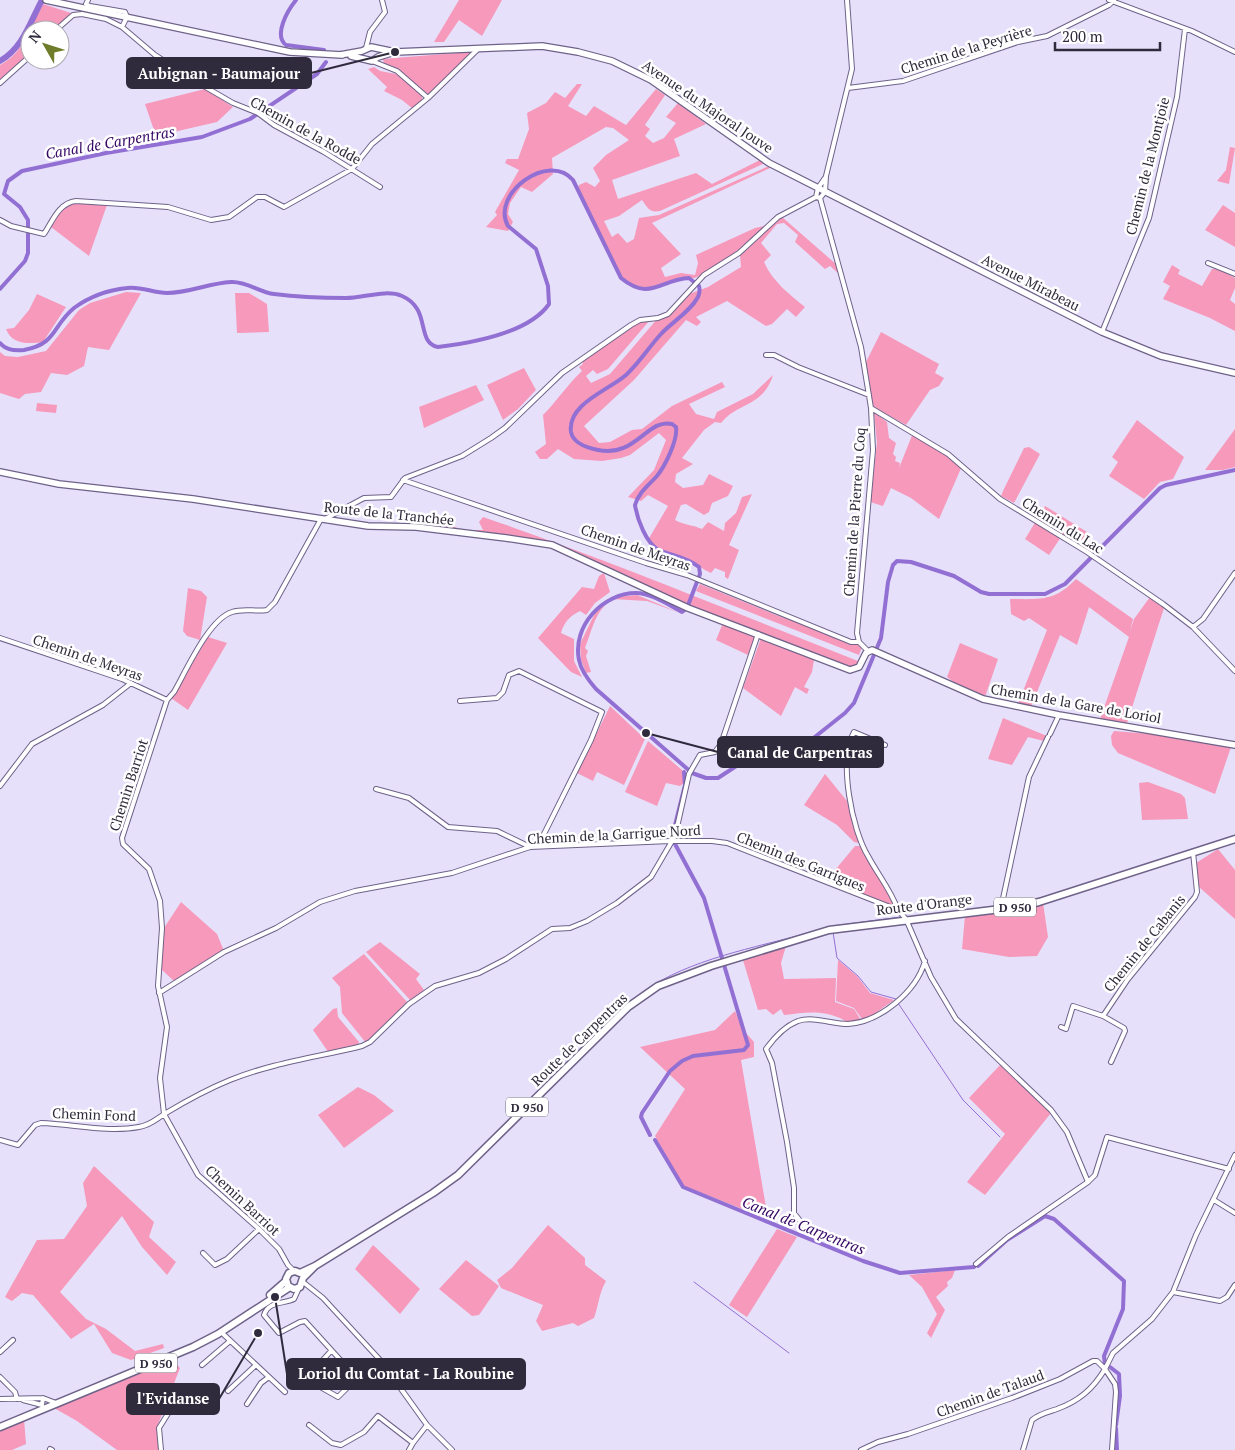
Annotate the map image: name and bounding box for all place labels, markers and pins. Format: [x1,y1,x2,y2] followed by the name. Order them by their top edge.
[127,58,311,88] callout: Aubignan - Baumajour
[718,737,883,767] callout: Canal de Carpentras
[287,1359,525,1389] callout: Loriol du Comtat - La Roubine
[127,1384,219,1414] callout: l'Evidanse

